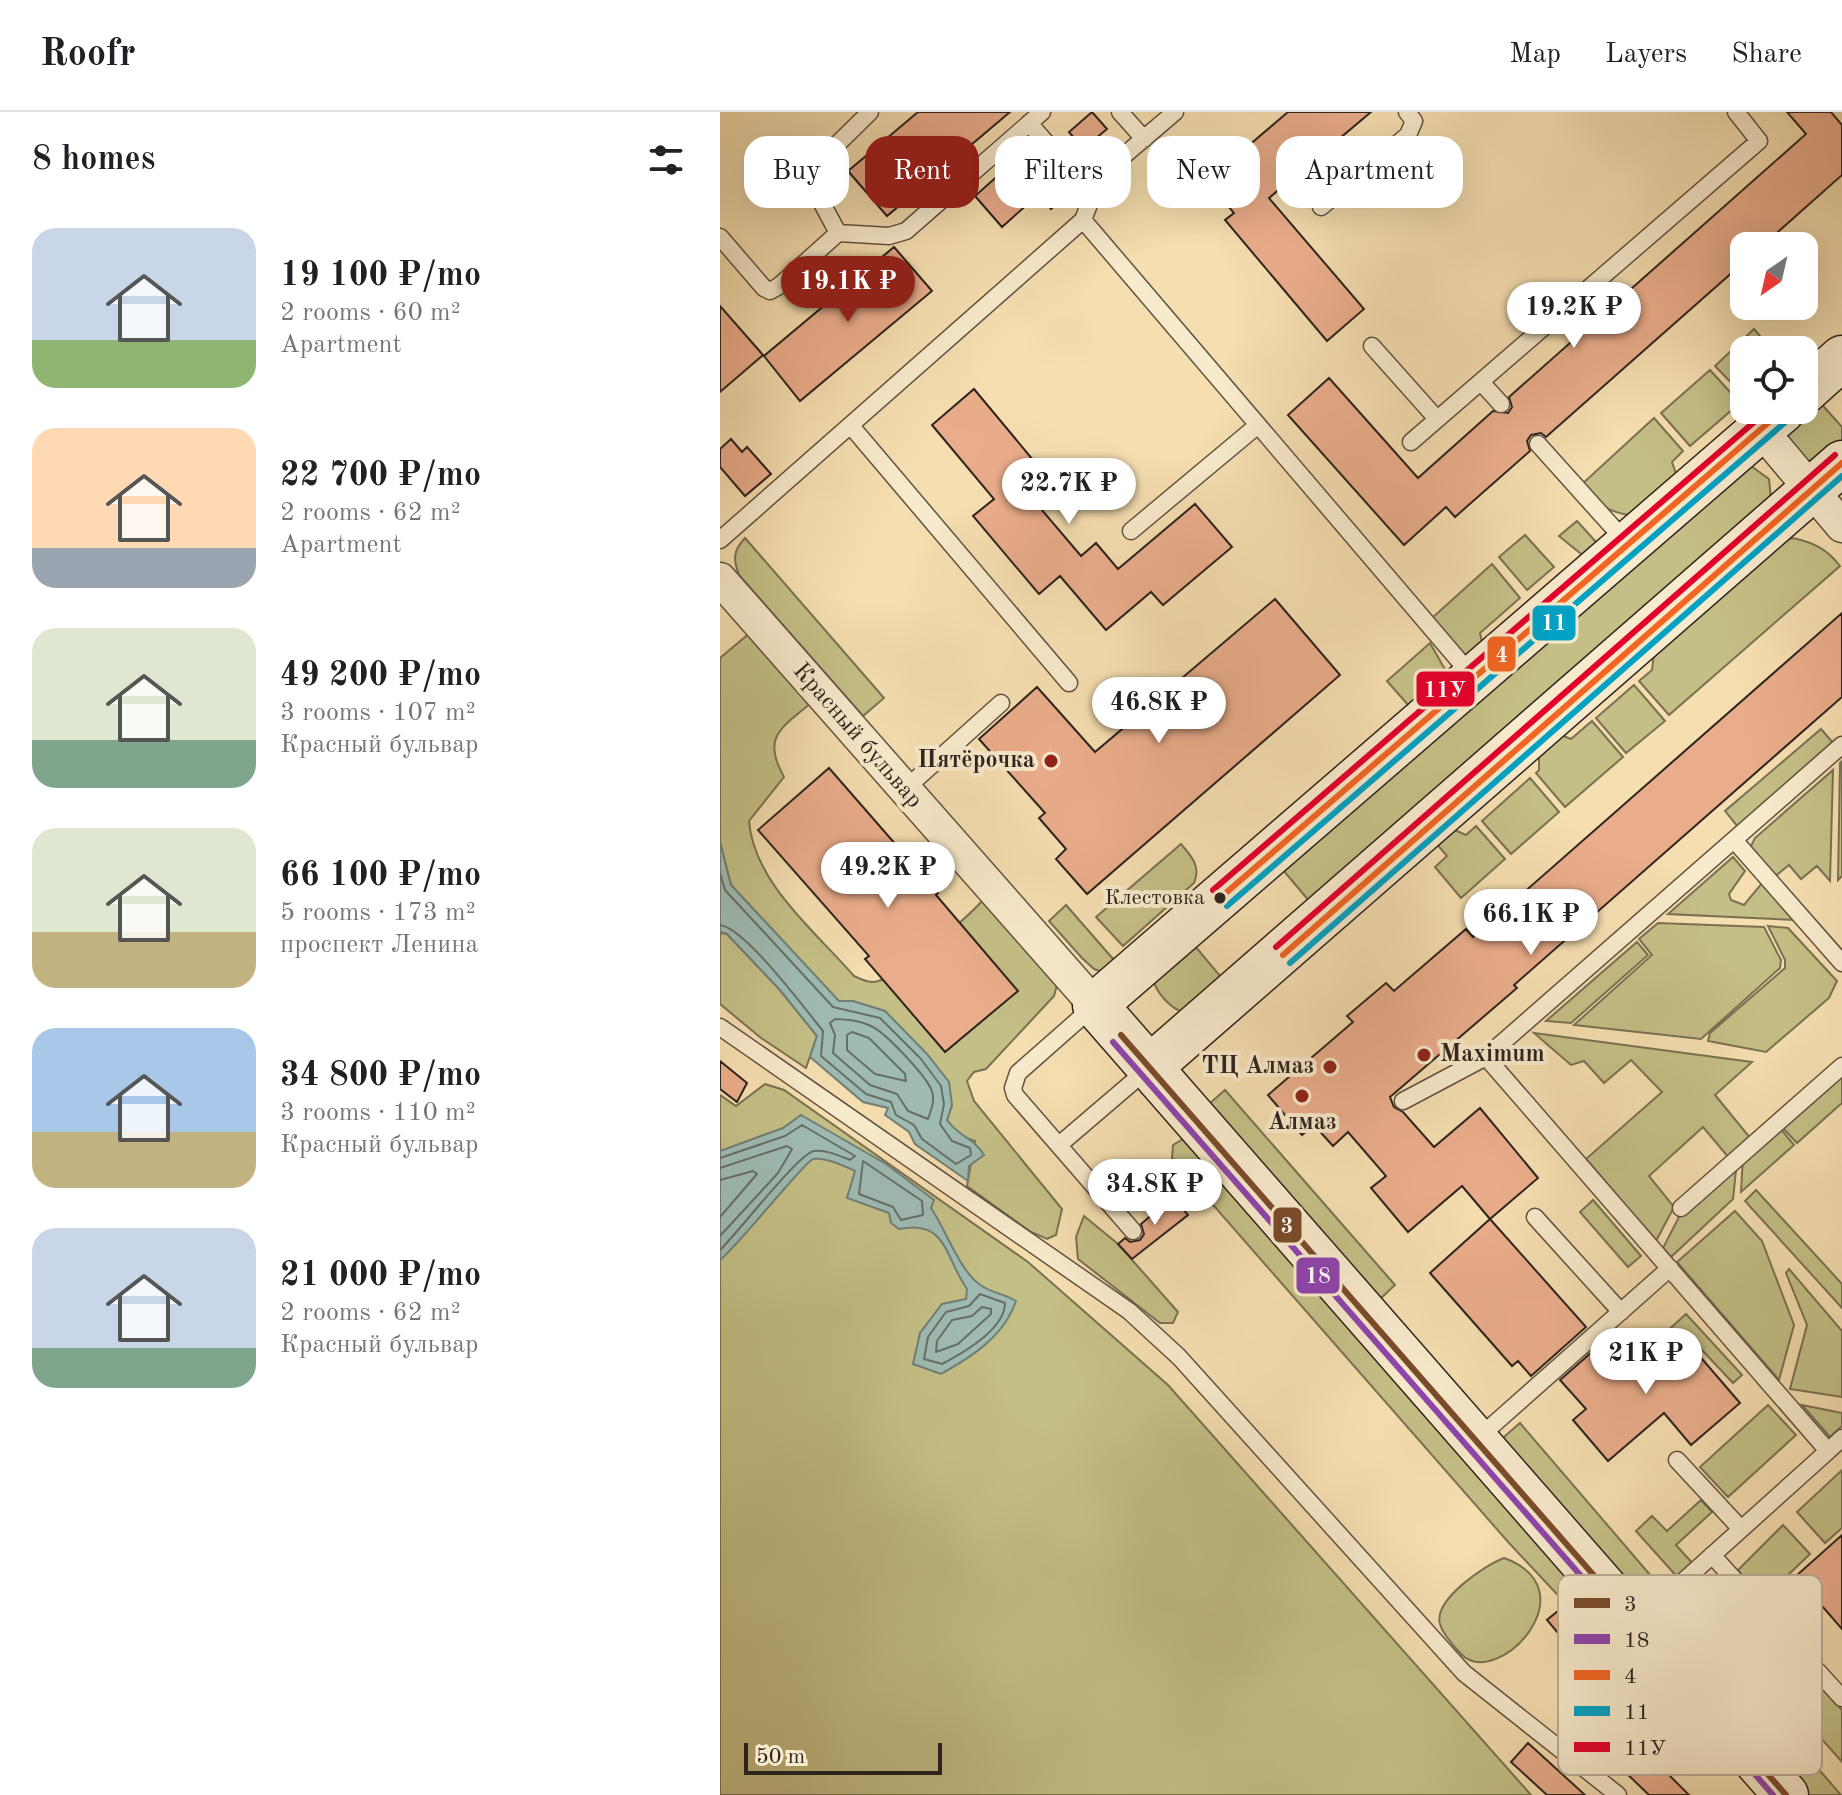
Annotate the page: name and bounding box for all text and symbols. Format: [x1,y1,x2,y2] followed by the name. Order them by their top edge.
[40,36,136,74] text: Roofr
[1509,41,1561,69] text: Map
[1605,41,1687,69] text: Layers
[1731,41,1802,69] text: Share
[744,136,849,208] chip: Buy
[865,136,979,208] chip: Rent
[995,136,1131,208] chip: Filters
[1147,136,1260,208] chip: New
[1276,136,1463,208] chip: Apartment
[644,138,688,182] icon: filters
[32,143,155,177] text: 8 homes
[1730,232,1818,320] north arrow
[1730,232,1818,424] map controls
[774,256,922,324] pin: 19.1K ₽
[280,259,481,293] text: 19 100 ₽/mo
[96,260,192,356] icon: home
[799,269,897,295] text: 19.1K ₽
[1500,282,1648,350] pin: 19.2K ₽
[1525,295,1623,321] text: 19.2K ₽
[280,300,461,326] text: 2 rooms · 60 m²
[280,332,402,358] text: Apartment
[1730,336,1818,424] button: locate
[995,458,1143,526] pin: 22.7K ₽
[280,459,481,493] text: 22 700 ₽/mo
[96,460,192,556] icon: home
[1020,471,1118,497] text: 22.7K ₽
[280,500,461,526] text: 2 rooms · 62 m²
[280,532,402,558] text: Apartment
[1531,604,1577,642] line badge: 11
[1541,613,1567,635] text: 11
[1486,635,1517,673] line badge: 4
[1496,645,1508,667] text: 4
[280,659,481,693] text: 49 200 ₽/mo
[788,659,926,813] street label: Красный бульвар
[96,660,192,756] icon: home
[1415,670,1476,708] line badge: 11У
[1085,677,1233,745] pin: 46.8K ₽
[1424,680,1466,702] text: 11У
[1110,690,1208,716] text: 46.8K ₽
[280,700,476,726] text: 3 rooms · 107 m²
[280,732,478,758] text: Красный бульвар
[917,749,1035,773] place label: Пятёрочка
[1042,752,1060,770] marker: Пятёрочка
[814,842,962,910] pin: 49.2K ₽
[839,855,937,881] text: 49.2K ₽
[280,859,481,893] text: 66 100 ₽/mo
[96,860,192,956] icon: home
[1104,887,1205,909] place label: Клестовка
[1457,889,1605,957] pin: 66.1K ₽
[1212,890,1228,906] marker: Клестовка
[280,900,476,926] text: 5 rooms · 173 m²
[1482,902,1580,928] text: 66.1K ₽
[280,932,478,958] text: проспект Ленина
[1440,1043,1545,1067] place label: Maximum
[1415,1046,1433,1064] marker: Maximum
[1202,1055,1314,1079] place label: ТЦ Алмаз
[1321,1058,1339,1076] marker: ТЦ Алмаз
[280,1059,481,1093] text: 34 800 ₽/mo
[96,1060,192,1156] icon: home
[1293,1087,1311,1105] marker: Алмаз
[280,1100,476,1126] text: 3 rooms · 110 m²
[1268,1111,1336,1135] place label: Алмаз
[280,1132,478,1158] text: Красный бульвар
[1081,1159,1229,1227] pin: 34.8K ₽
[1106,1172,1204,1198] text: 34.8K ₽
[1272,1206,1303,1244] line badge: 3
[1281,1216,1293,1238] text: 3
[1295,1256,1341,1295] line badge: 18
[280,1259,481,1293] text: 21 000 ₽/mo
[96,1260,192,1356] icon: home
[1305,1266,1331,1288] text: 18
[280,1300,461,1326] text: 2 rooms · 62 m²
[1590,1328,1702,1396] pin: 21K ₽
[280,1332,478,1358] text: Красный бульвар
[1608,1341,1684,1367] text: 21K ₽
[1558,1575,1822,1775] legend
[1624,1594,1637,1616] text: 3
[1624,1630,1650,1652] text: 18
[1624,1666,1637,1688] text: 4
[1624,1702,1650,1724] text: 11
[1624,1738,1667,1760] text: 11У
[744,1739,942,1775] scale bar
[756,1746,805,1768] text: 50 m

